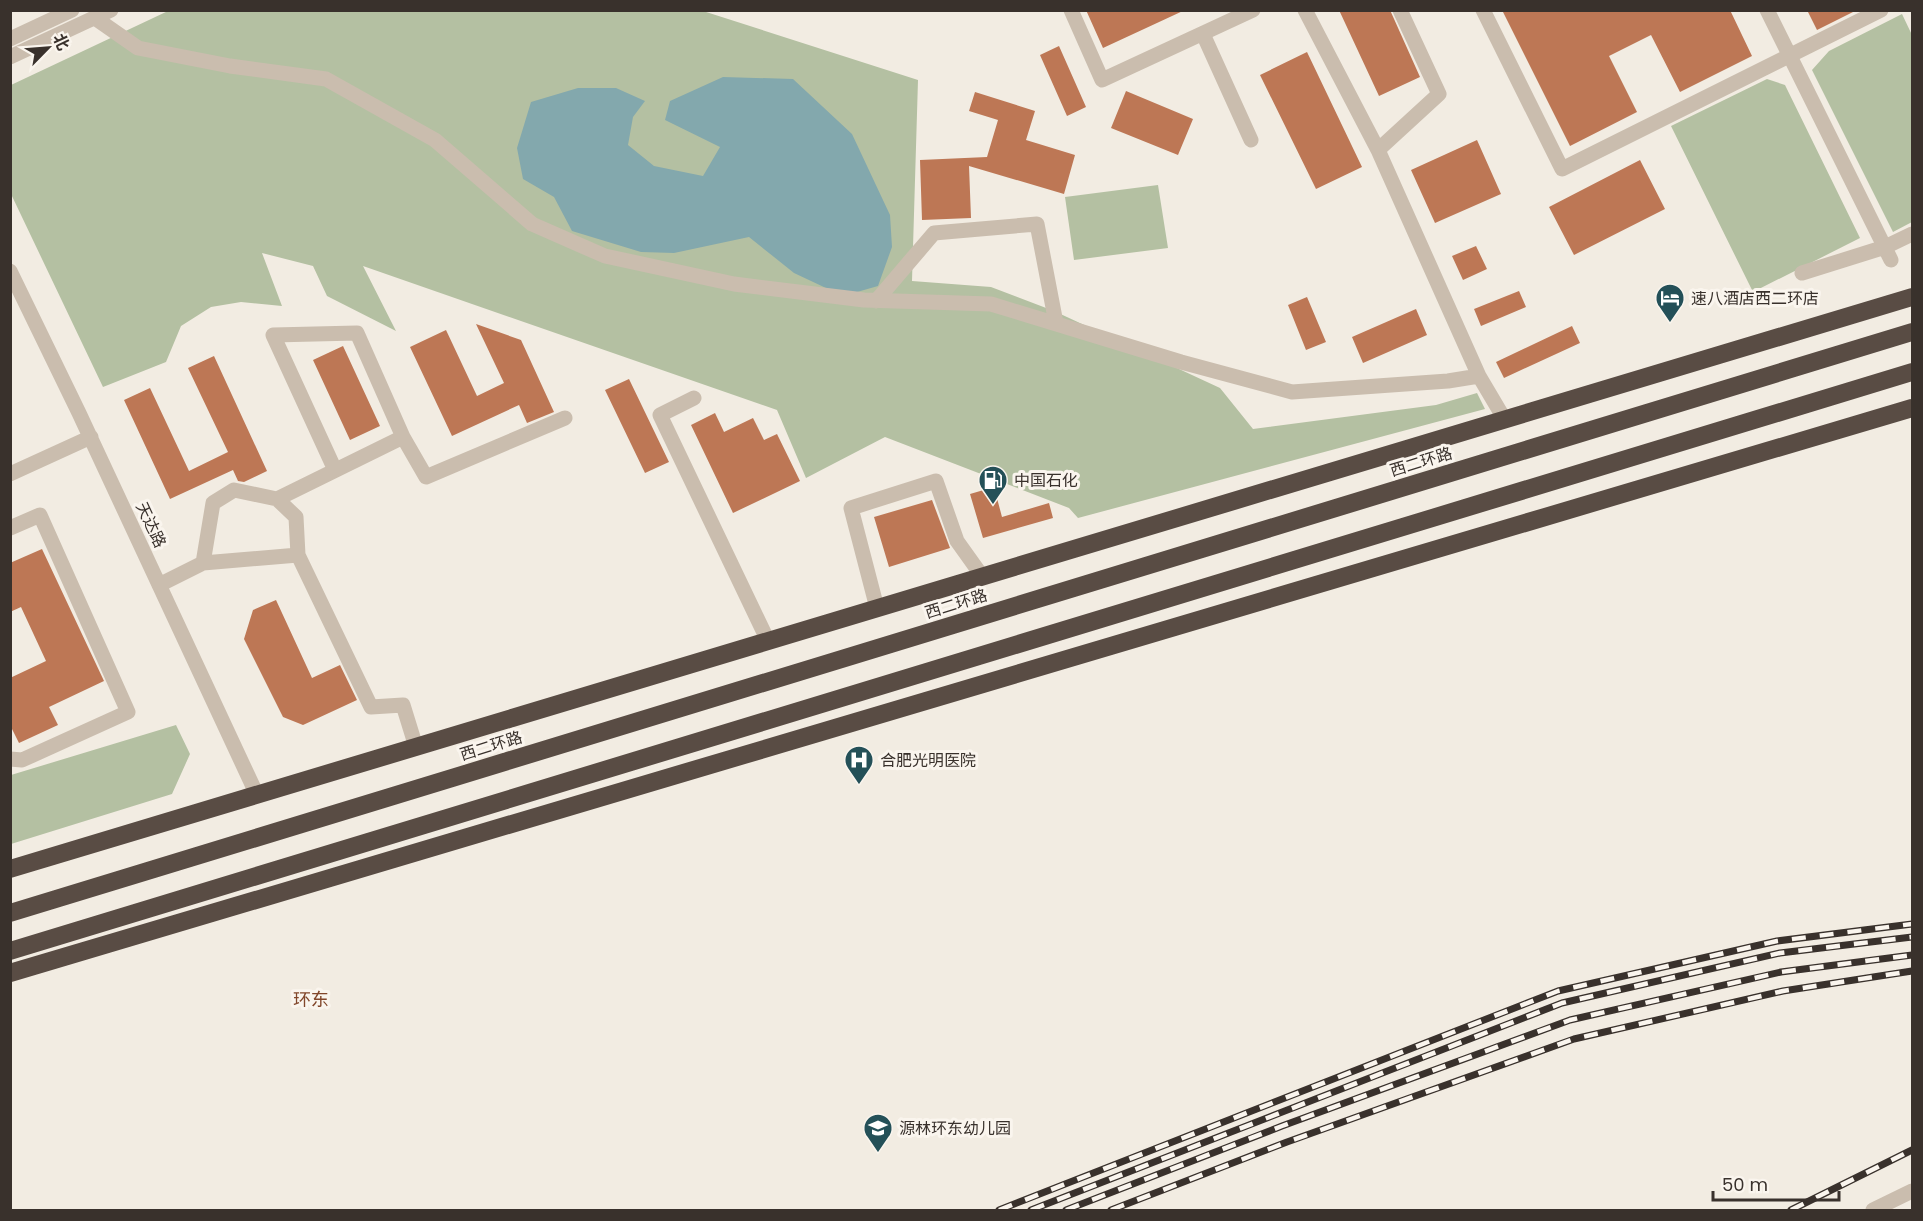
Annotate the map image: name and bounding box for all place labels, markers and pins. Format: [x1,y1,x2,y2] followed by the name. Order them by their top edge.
[1654,282,1686,324] hotel icon: 速八酒店西二环店
[1691,287,1819,310] place label: 速八酒店西二环店
[977,464,1009,506] fuel station icon: 中国石化
[1014,469,1078,492] place label: 中国石化
[843,744,875,786] hospital icon: 合肥光明医院
[880,749,976,772] place label: 合肥光明医院
[862,1112,894,1154] school or university icon: 源林环东幼儿园
[899,1117,1011,1140] place label: 源林环东幼儿园

